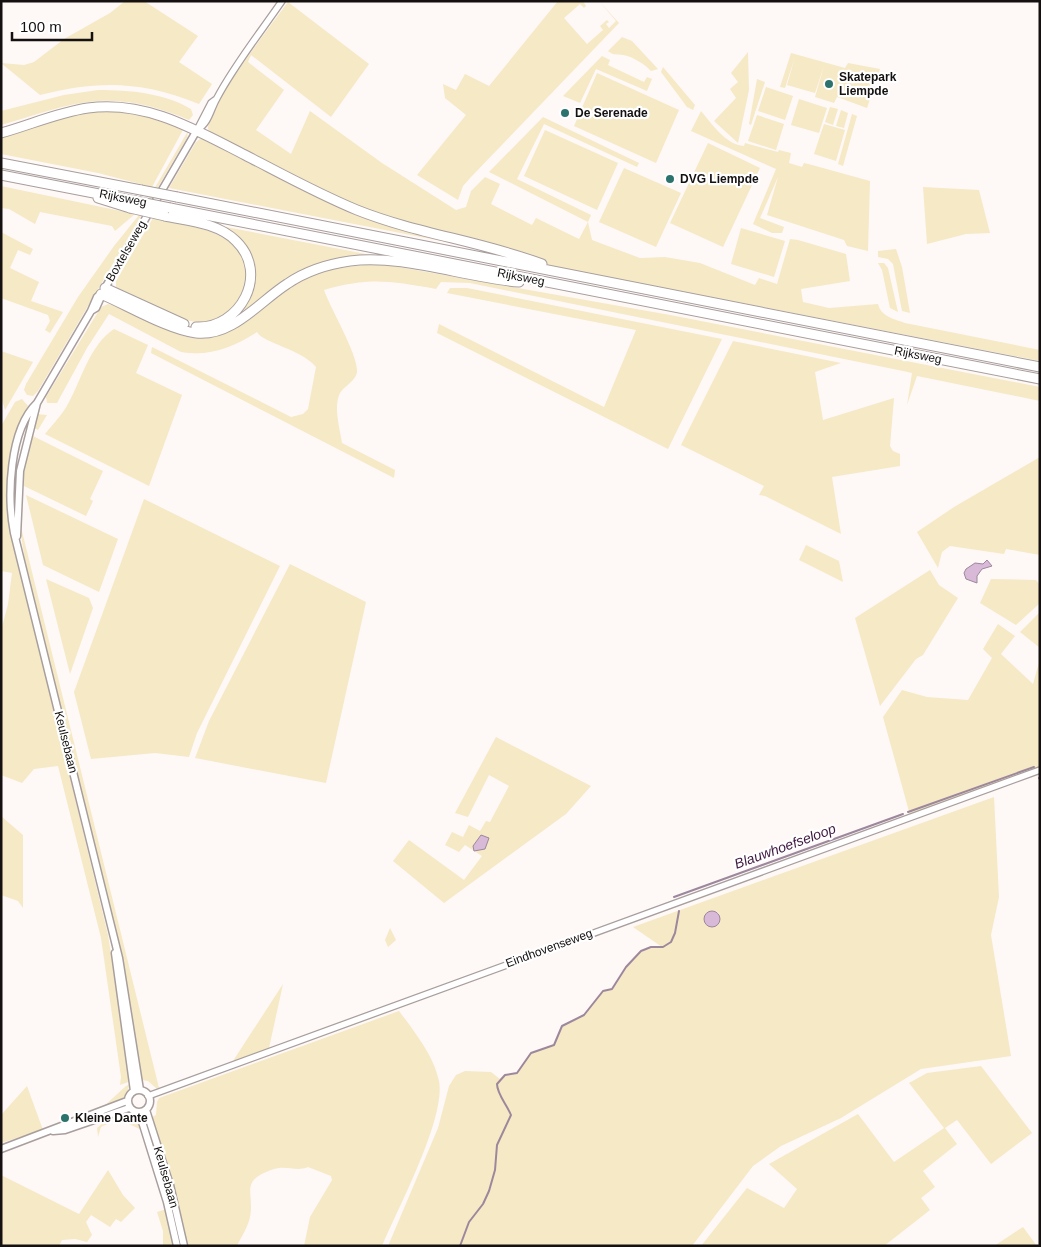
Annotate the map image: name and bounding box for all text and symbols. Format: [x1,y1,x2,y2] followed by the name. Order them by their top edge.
[12,10,92,42] scale bar
[20,18,62,35] text: 100 m
[839,70,897,98] place label: Skatepark Liempde
[823,78,835,90] marker: Skatepark Liempde
[575,106,648,120] place label: De Serenade
[559,107,571,119] marker: De Serenade
[680,172,759,186] place label: DVG Liempde
[664,173,676,185] marker: DVG Liempde
[98,187,148,209] street label: Rijksweg
[103,218,149,284] street label: Boxtelseweg
[496,266,546,288] street label: Rijksweg
[893,344,943,366] street label: Rijksweg
[52,710,80,774] street label: Keulsebaan
[732,820,838,872] water label: Blauwhoefseloop
[504,926,594,970] street label: Eindhovenseweg
[75,1111,148,1125] place label: Kleine Dante
[59,1112,71,1124] marker: Kleine Dante
[151,1145,181,1209] street label: Keulsebaan

